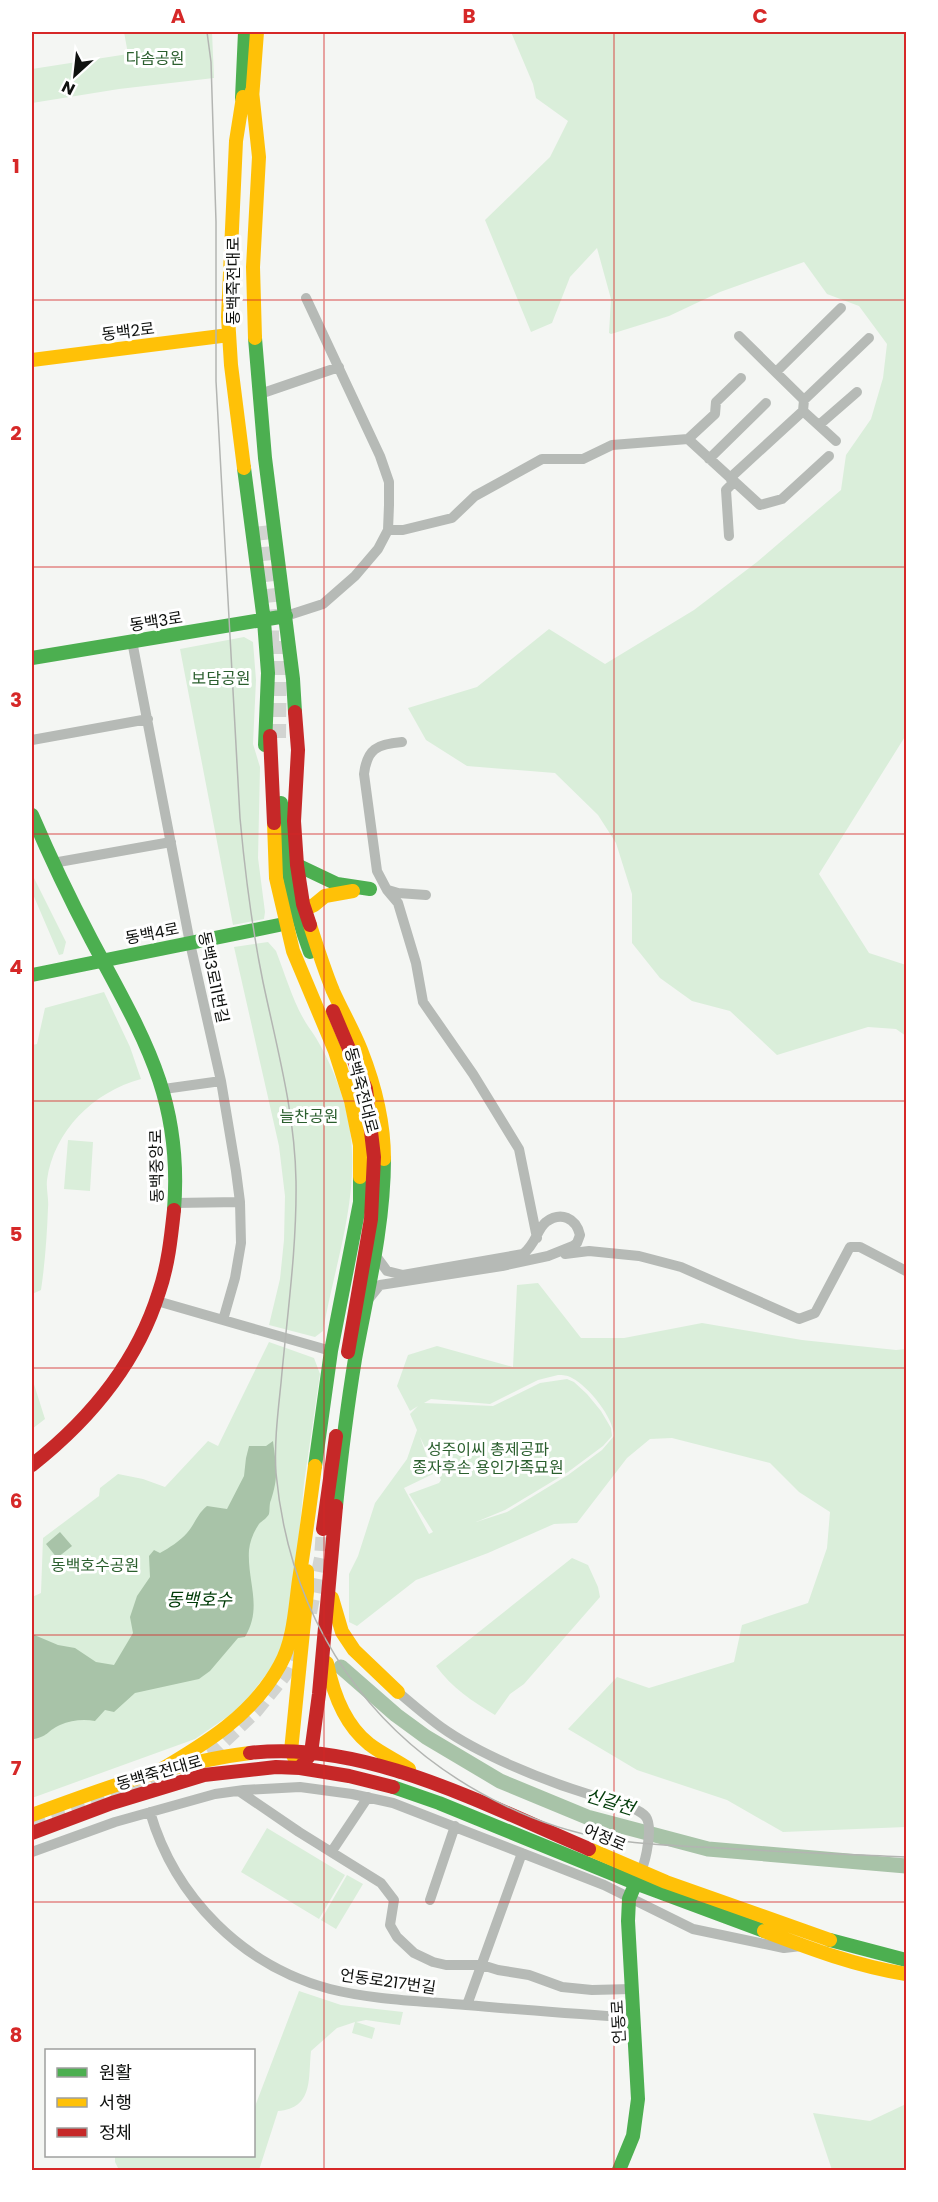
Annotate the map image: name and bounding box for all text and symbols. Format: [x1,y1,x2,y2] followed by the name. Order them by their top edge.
[171,2,186,30] text: A
[462,2,476,30] text: B
[752,2,768,30] text: C
[45,45,105,105] north arrow
[126,47,184,70] park label: 다솜공원
[58,75,79,101] text: N
[12,152,20,180] text: 1
[222,237,245,325] street label: 동백죽전대로
[100,317,156,346] street label: 동백2로
[10,419,22,447] text: 2
[128,606,185,637] street label: 동백3로
[192,667,250,690] park label: 보담공원
[10,686,22,714] text: 3
[123,917,181,950] street label: 동백4로
[193,929,234,1025] street label: 동백3로11번길
[9,953,23,981] text: 4
[339,1044,384,1136] street label: 동백죽전대로
[280,1105,338,1128] park label: 늘찬공원
[144,1129,169,1203] street label: 동백중앙로
[10,1220,23,1248] text: 5
[412,1438,564,1479] park label: 성주이씨 총제공파 종자후손 용인가족묘원
[10,1487,22,1515] text: 6
[51,1554,139,1577] park label: 동백호수공원
[166,1587,234,1612] water label: 동백호수
[114,1749,205,1796] street label: 동백죽전대로
[11,1754,22,1782] text: 7
[583,1782,640,1821] water label: 신갈천
[580,1818,630,1857] street label: 어정로
[338,1963,437,2000] street label: 언동로217번길
[606,1999,631,2045] street label: 언동로
[10,2021,22,2049] text: 8
[45,2049,255,2157] legend
[99,2060,132,2085] text: 원활
[99,2090,132,2115] text: 서행
[99,2120,132,2145] text: 정체

